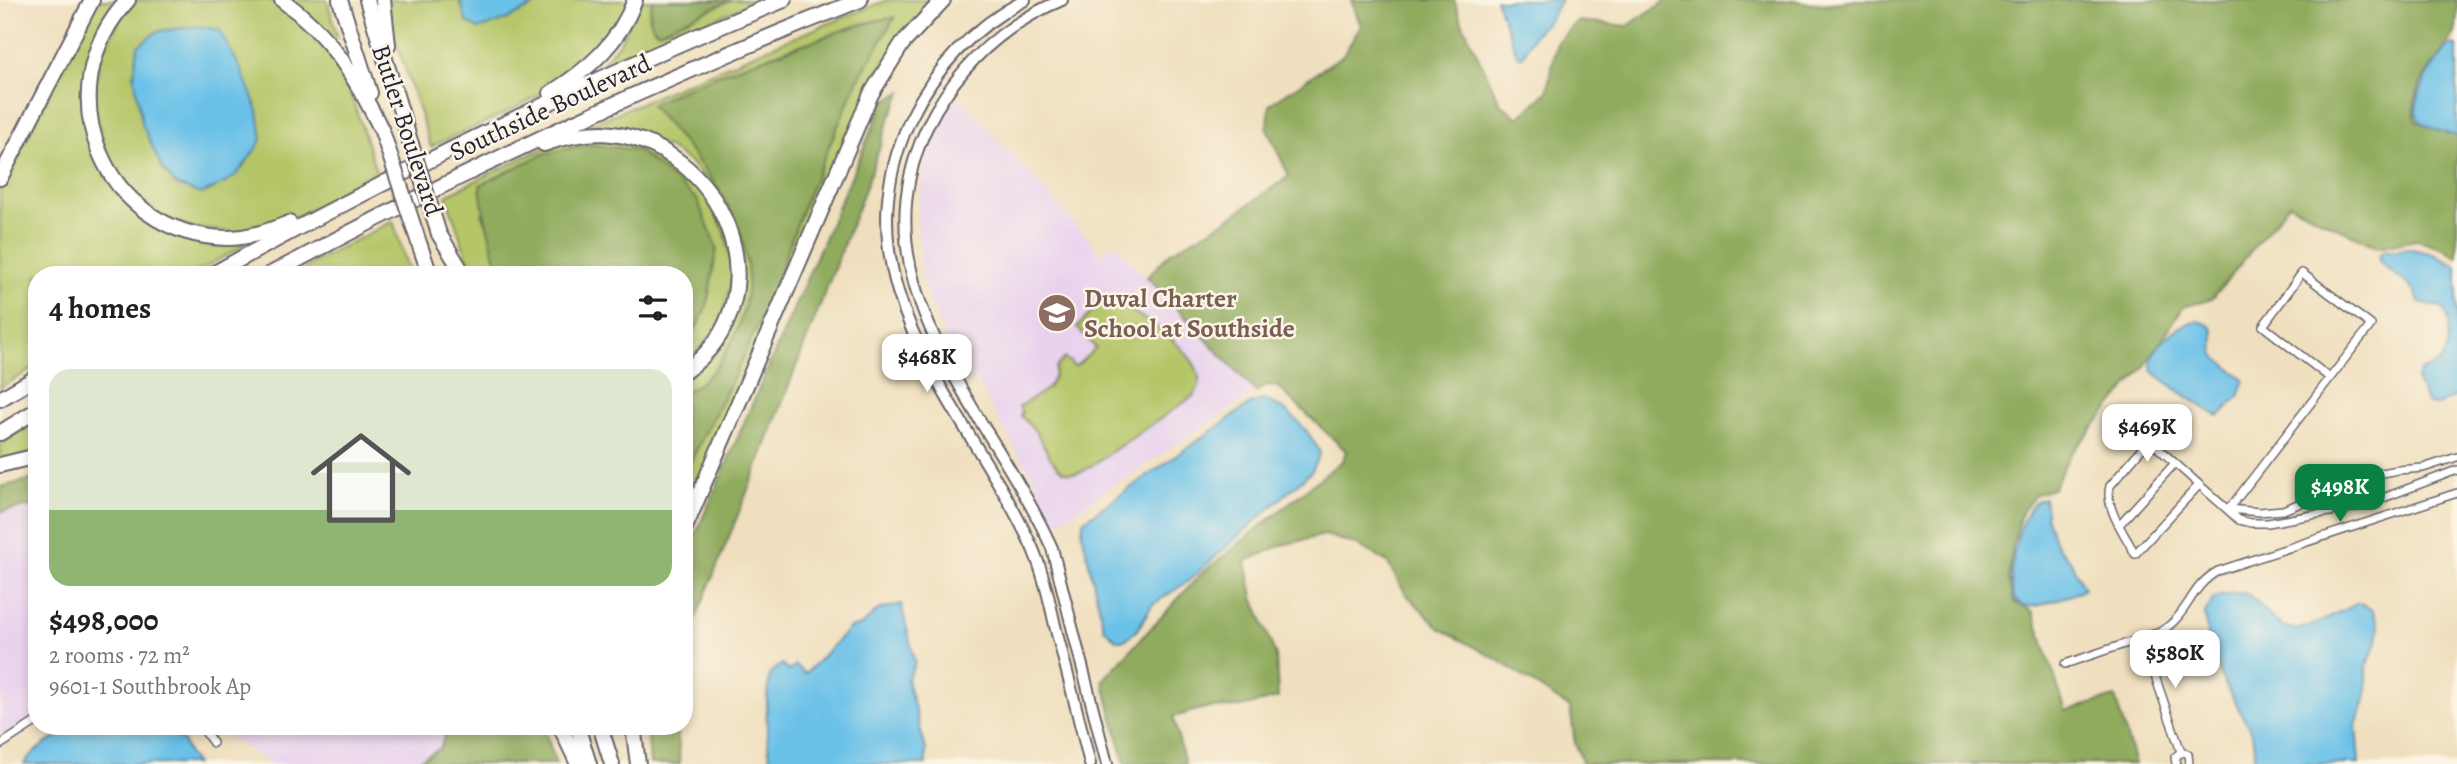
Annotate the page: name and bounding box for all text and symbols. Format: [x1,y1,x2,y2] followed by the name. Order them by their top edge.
[363,40,452,220] street label: Butler Boulevard
[444,45,657,169] street label: Southside Boulevard
[1084,281,1295,346] place label: Duval Charter School at Southside
[49,288,151,328] text: 4 homes
[634,289,672,327] icon: filters
[1036,292,1078,334] school or university icon: Duval Charter School at Southside
[878,334,976,394] pin: $468K
[898,341,956,372] text: $468K
[2098,405,2196,464] pin: $469K
[2118,411,2176,442] text: $469K
[298,415,424,541] icon: home
[2291,464,2389,524] pin: $498K
[2311,471,2369,502] text: $498K
[49,600,159,640] text: $498,000
[2126,630,2224,690] pin: $580K
[2146,637,2204,668] text: $580K
[49,640,190,671] text: 2 rooms · 72 m²
[49,671,251,702] text: 9601-1 Southbrook Ap

